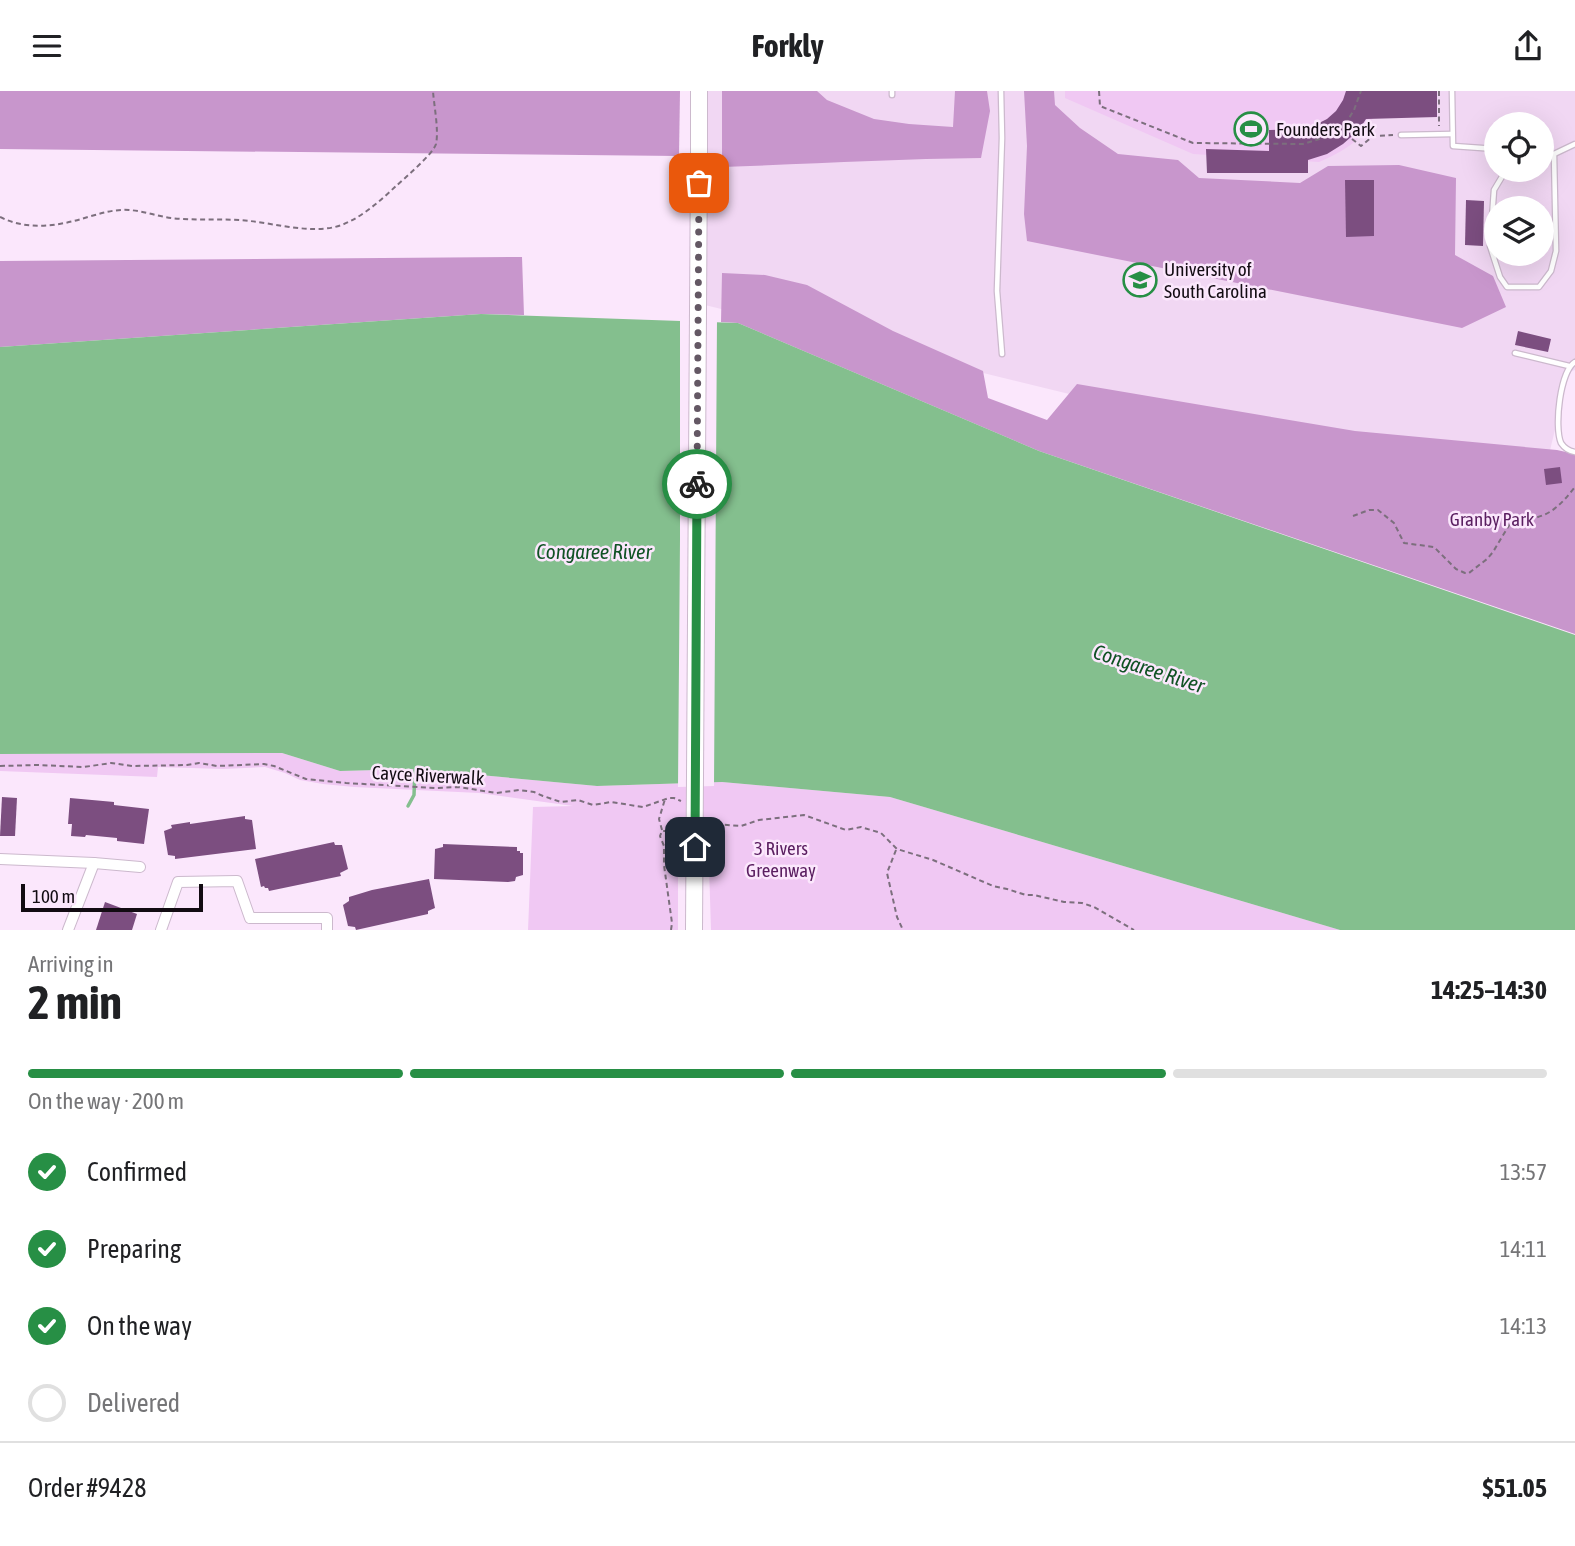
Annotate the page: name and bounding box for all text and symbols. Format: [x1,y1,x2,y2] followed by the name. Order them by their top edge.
[28,27,66,65] icon: menu
[751,27,824,64] text: Forkly
[1509,27,1547,65] icon: share
[1232,110,1270,148] sports icon: Founders Park
[1484,112,1554,266] map controls
[1484,112,1554,182] button: locate
[1276,118,1376,140] place label: Founders Park
[669,153,729,213] pin
[680,164,718,202] icon: bag
[1484,196,1554,266] button: layers
[1164,258,1267,302] place label: University of South Carolina
[1121,261,1159,299] school or university icon: University of South Carolina
[662,449,732,519] courier
[678,465,716,503] icon: bike
[1450,508,1535,530] park label: Granby Park
[536,539,652,563] water label: Congaree River
[1090,639,1208,697] water label: Congaree River
[371,761,485,789] street label: Cayce Riverwalk
[665,817,725,877] pin
[676,828,714,866] icon: home
[746,837,816,881] park label: 3 Rivers Greenway
[21,881,203,913] scale bar
[32,885,75,907] text: 100 m
[28,951,114,977] text: Arriving in
[1431,975,1547,1005] text: 14:25–14:30
[28,976,122,1029] text: 2 min
[28,1088,184,1114] text: On the way · 200 m
[28,1153,66,1191] icon: check
[87,1157,187,1187] text: Confirmed
[1500,1159,1547,1185] text: 13:57
[28,1230,66,1268] icon: check
[87,1234,181,1264] text: Preparing
[1500,1236,1547,1262] text: 14:11
[28,1307,66,1345] icon: check
[87,1311,192,1341] text: On the way
[1500,1313,1547,1339] text: 14:13
[87,1388,180,1418] text: Delivered
[28,1473,147,1503] text: Order #9428
[1483,1473,1547,1503] text: $51.05

